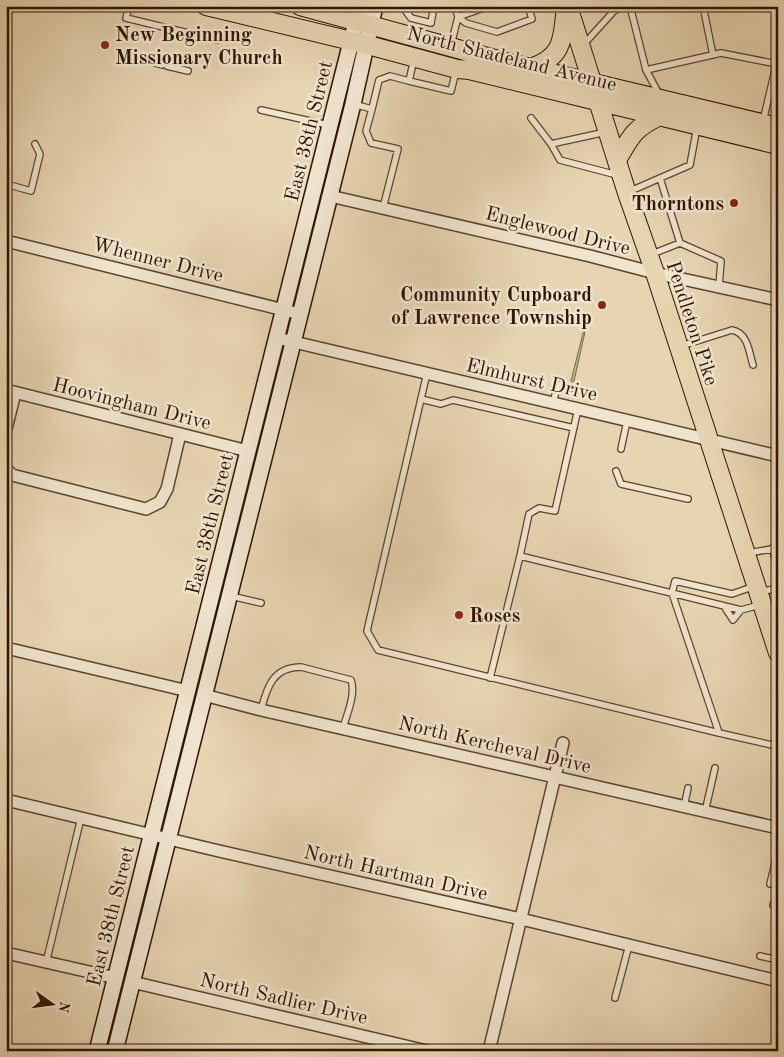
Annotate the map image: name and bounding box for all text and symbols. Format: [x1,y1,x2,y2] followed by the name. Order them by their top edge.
[405,24,618,96] street label: North Shadeland Avenue
[115,26,283,69] place label: New Beginning Missionary Church
[99,39,111,51] marker: New Beginning Missionary Church
[283,59,337,204] street label: East 38th Street
[632,195,724,215] place label: Thorntons
[728,197,740,209] marker: Thorntons
[483,204,632,260] street label: Englewood Drive
[90,235,225,287] street label: Whenner Drive
[662,259,721,388] street label: Pendleton Pike
[391,286,592,329] place label: Community Cupboard of Lawrence Township
[596,299,608,311] marker: Community Cupboard of Lawrence Township
[464,356,599,406] street label: Elmhurst Drive
[50,376,213,434] street label: Hoovingham Drive
[184,452,238,597] street label: East 38th Street
[469,607,520,627] place label: Roses
[453,609,465,621] marker: Roses
[396,714,593,778] street label: North Kercheval Drive
[302,843,489,905] street label: North Hartman Drive
[85,844,139,989] street label: East 38th Street
[198,971,369,1029] street label: North Sadlier Drive
[28,980,78,1030] north arrow
[55,1000,72,1014] text: N

